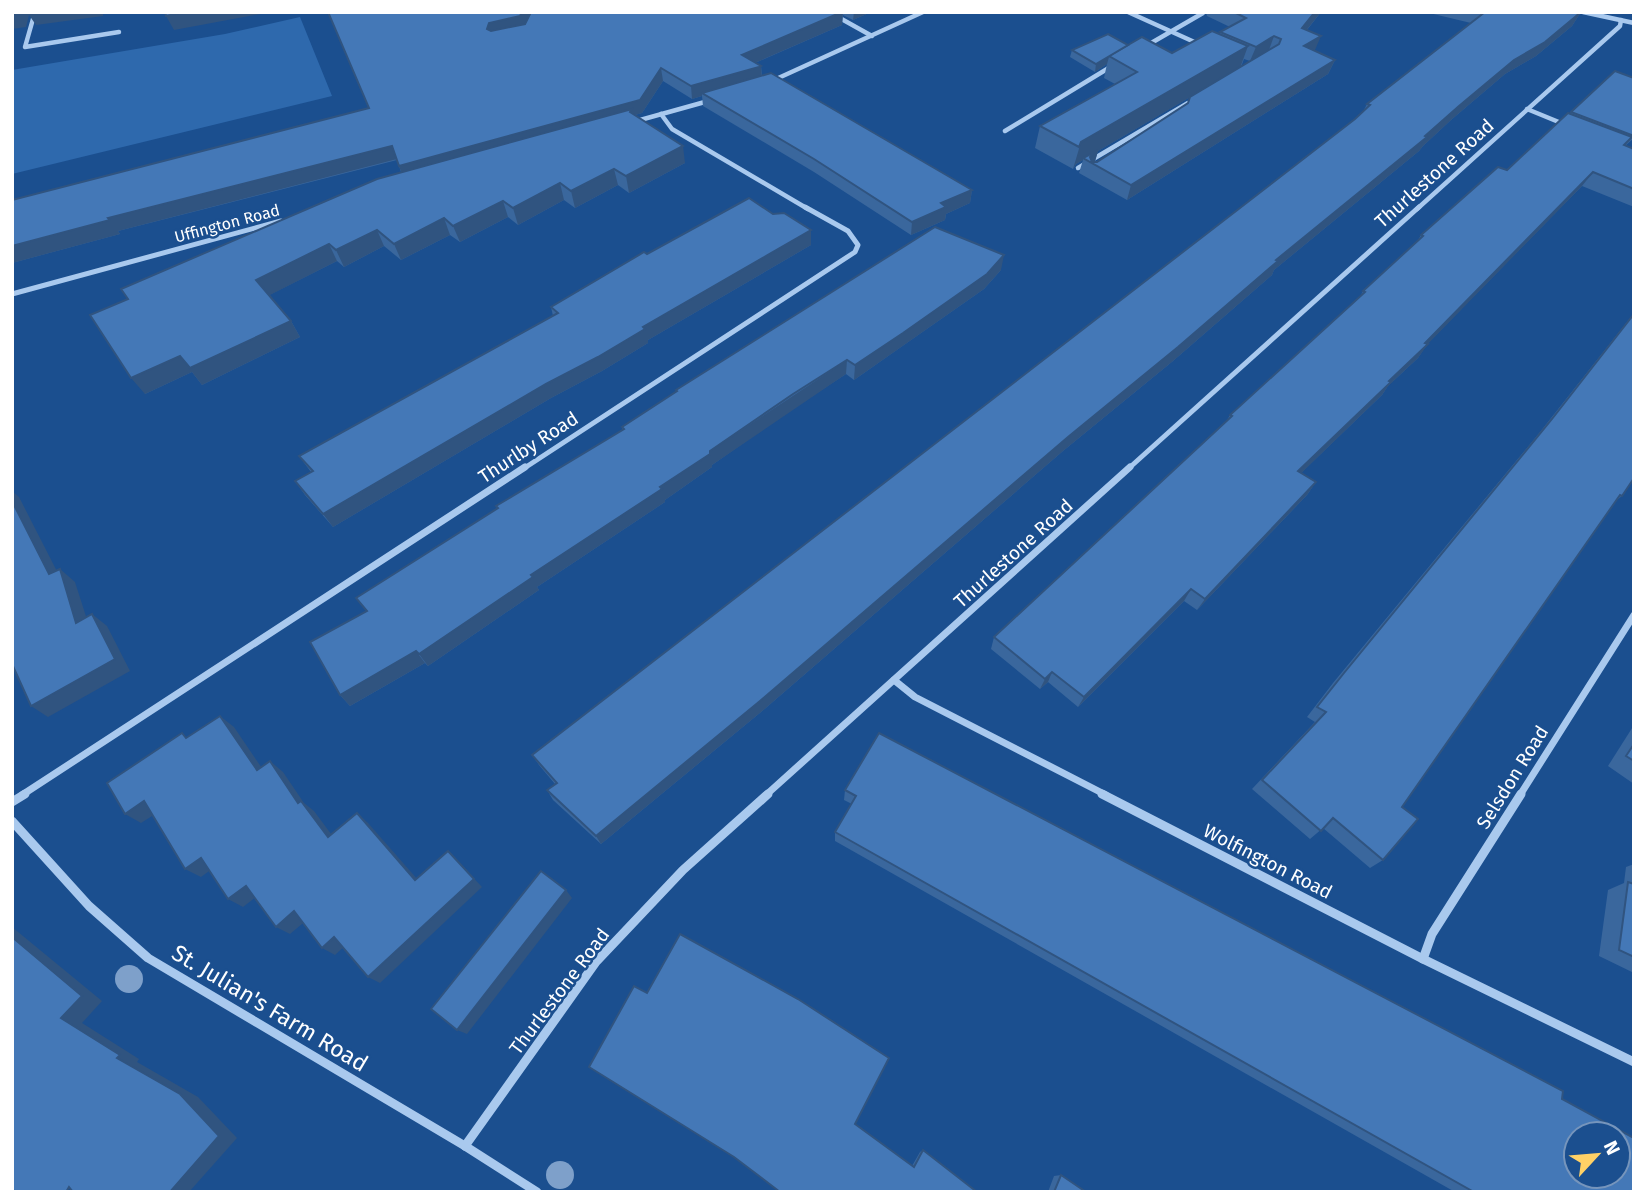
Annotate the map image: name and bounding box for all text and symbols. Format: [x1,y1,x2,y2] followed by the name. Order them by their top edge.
[1370,114,1499,233] street label: Thurlestone Road
[172,200,282,247] street label: Uffington Road
[474,407,582,488] street label: Thurlby Road
[949,494,1078,613] street label: Thurlestone Road
[1472,721,1553,833] street label: Selsdon Road
[1199,819,1336,904] street label: Wolfington Road
[504,924,614,1059] street label: Thurlestone Road
[167,938,373,1078] street label: St. Julian's Farm Road
[1562,1120,1632,1190] north arrow
[1599,1137,1625,1158] text: N

